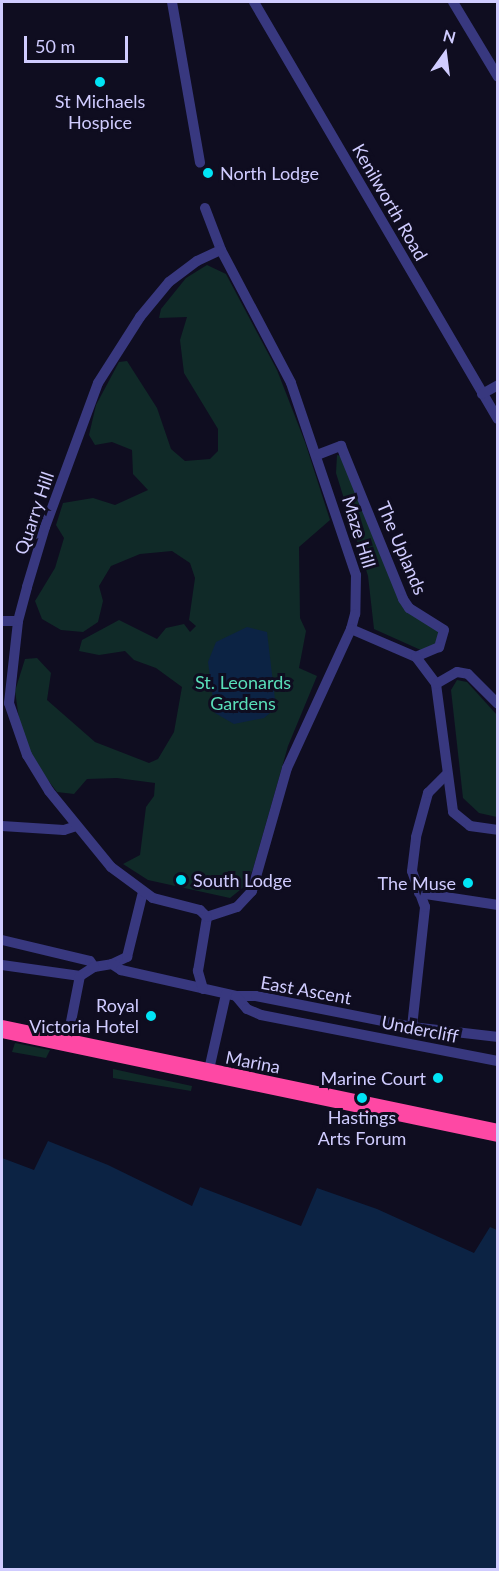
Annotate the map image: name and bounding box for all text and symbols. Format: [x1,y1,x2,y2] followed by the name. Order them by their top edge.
[27,24,130,62] scale bar
[415,24,475,84] north arrow
[441,25,458,47] text: N
[35,35,75,57] text: 50 m
[93,75,107,89] marker: St Michaels Hospice
[55,91,145,134] place label: St Michaels Hospice
[348,140,432,264] street label: Kenilworth Road
[220,162,319,184] place label: North Lodge
[201,166,215,180] marker: North Lodge
[10,469,58,557] street label: Quarry Hill
[338,494,380,570] street label: Maze Hill
[373,498,431,598] street label: The Uplands
[195,672,291,714] park label: St. Leonards Gardens
[193,869,292,891] place label: South Lodge
[377,872,456,894] place label: The Muse
[174,873,188,887] marker: South Lodge
[461,876,475,890] marker: The Muse
[259,971,353,1009] street label: East Ascent
[29,995,139,1038] place label: Royal Victoria Hotel
[144,1009,158,1023] marker: Royal Victoria Hotel
[380,1011,460,1047] street label: Undercliff
[224,1046,282,1078] street label: Marina
[320,1067,426,1089] place label: Marine Court
[431,1071,445,1085] marker: Marine Court
[355,1091,369,1105] marker: Hastings Arts Forum
[318,1107,406,1150] place label: Hastings Arts Forum

